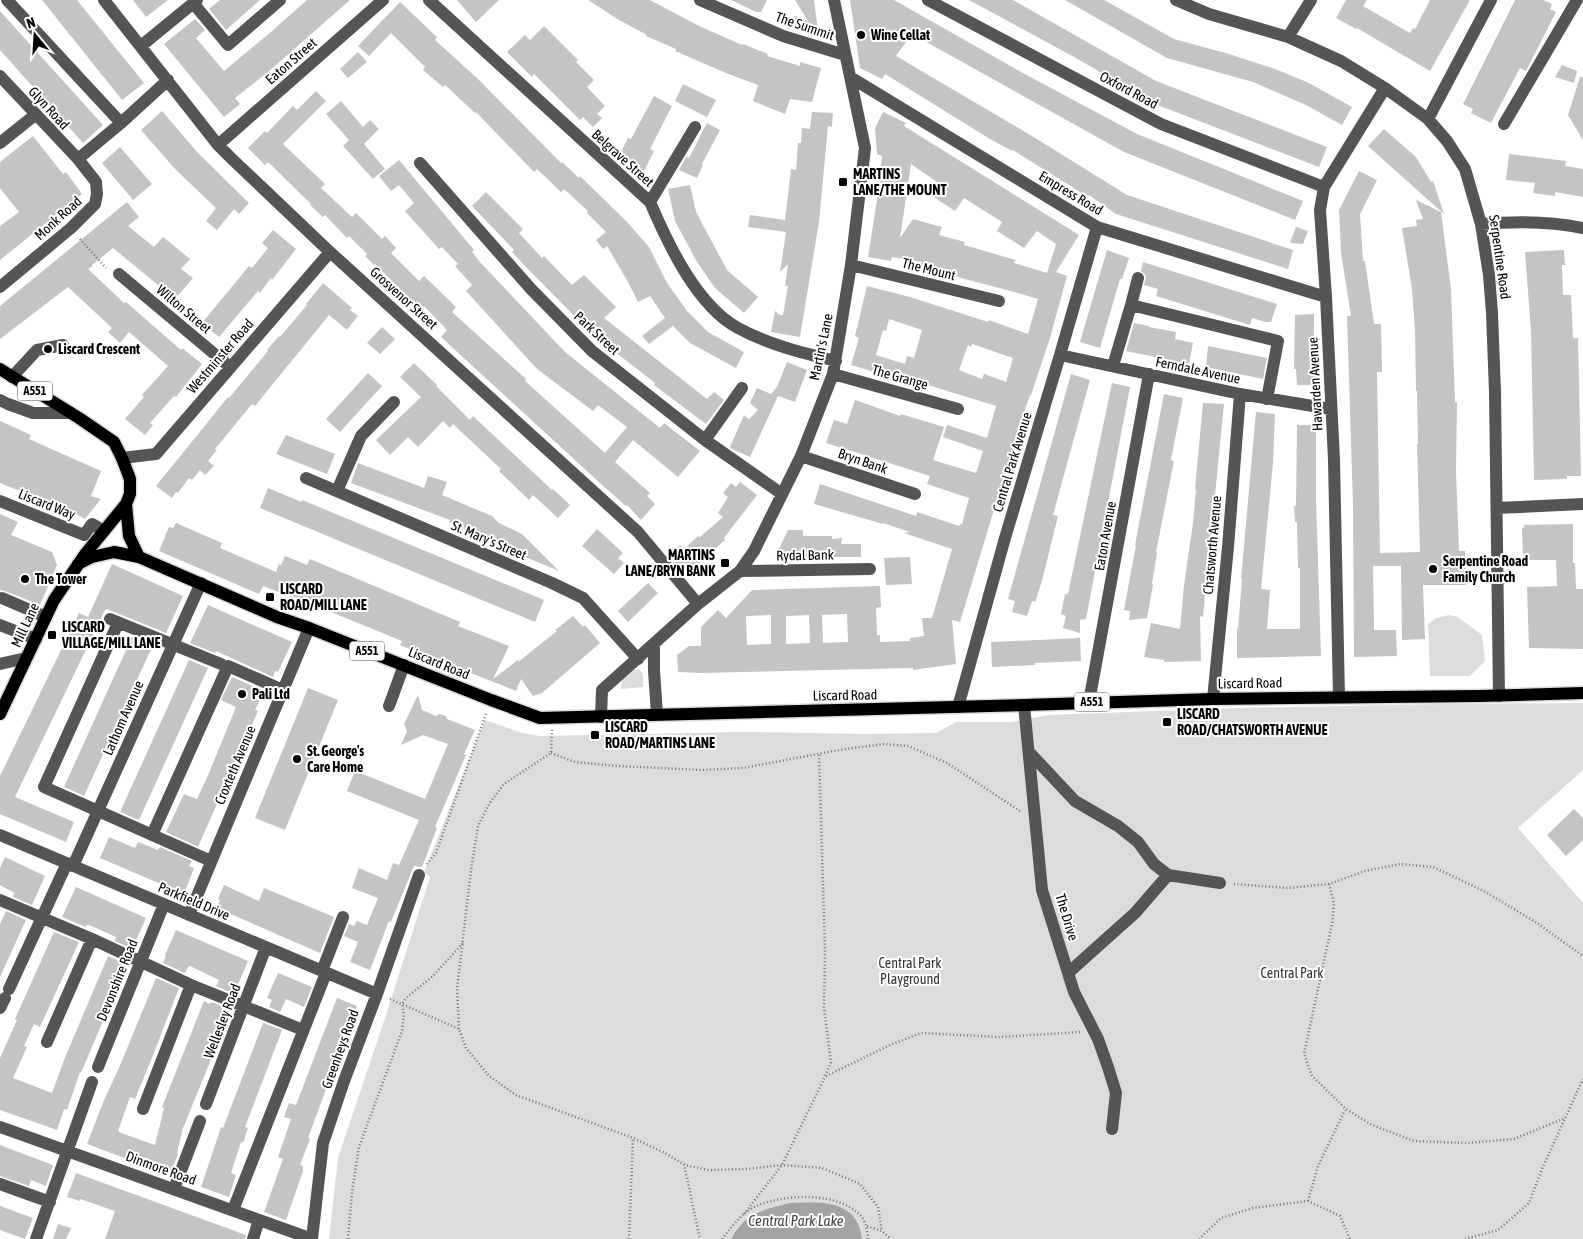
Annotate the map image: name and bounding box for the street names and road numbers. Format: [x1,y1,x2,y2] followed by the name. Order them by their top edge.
[774,9,836,43] street label: The Summit
[262,35,320,87] street label: Eaton Street
[1097,68,1161,112] street label: Oxford Road
[25,83,73,133] street label: Glyn Road
[589,126,657,190] street label: Belgrave Street
[1036,168,1106,218] street label: Empress Road
[31,193,85,243] street label: Monk Road
[1486,214,1514,300] street label: Serpentine Road
[901,255,957,283] street label: The Mount
[367,264,441,332] street label: Grosvenor Street
[153,281,215,337] street label: Wilton Street
[571,308,623,358] street label: Park Street
[806,312,836,382] street label: Martin's Lane
[183,316,257,396] street label: Westminster Road
[1305,337,1325,431] street label: Hawarden Avenue
[1154,353,1242,387] street label: Ferndale Avenue
[870,361,930,393] street label: The Grange
[18,382,52,401] road number: A551
[989,410,1035,514] street label: Central Park Avenue
[836,445,890,477] street label: Bryn Bank
[16,485,78,523] street label: Liscard Way
[1200,495,1224,595] street label: Chatsworth Avenue
[1091,500,1119,572] street label: Eaton Avenue
[449,517,529,563] street label: St. Mary's Street
[776,546,834,564] street label: Rydal Bank
[8,600,42,650] street label: Mill Lane
[350,641,384,660] road number: A551
[406,643,472,683] street label: Liscard Road
[1218,674,1282,692] street label: Liscard Road
[99,678,147,758] street label: Lathom Avenue
[813,686,877,704] street label: Liscard Road
[1074,692,1110,712] road number: A551
[211,723,259,807] street label: Croxteth Avenue
[156,879,232,923] street label: Parkfield Drive
[1052,892,1082,942] street label: The Drive
[93,937,141,1023] street label: Devonshire Road
[200,981,244,1061] street label: Wellesley Road
[318,1007,362,1091] street label: Greenheys Road
[124,1148,198,1188] street label: Dinmore Road

